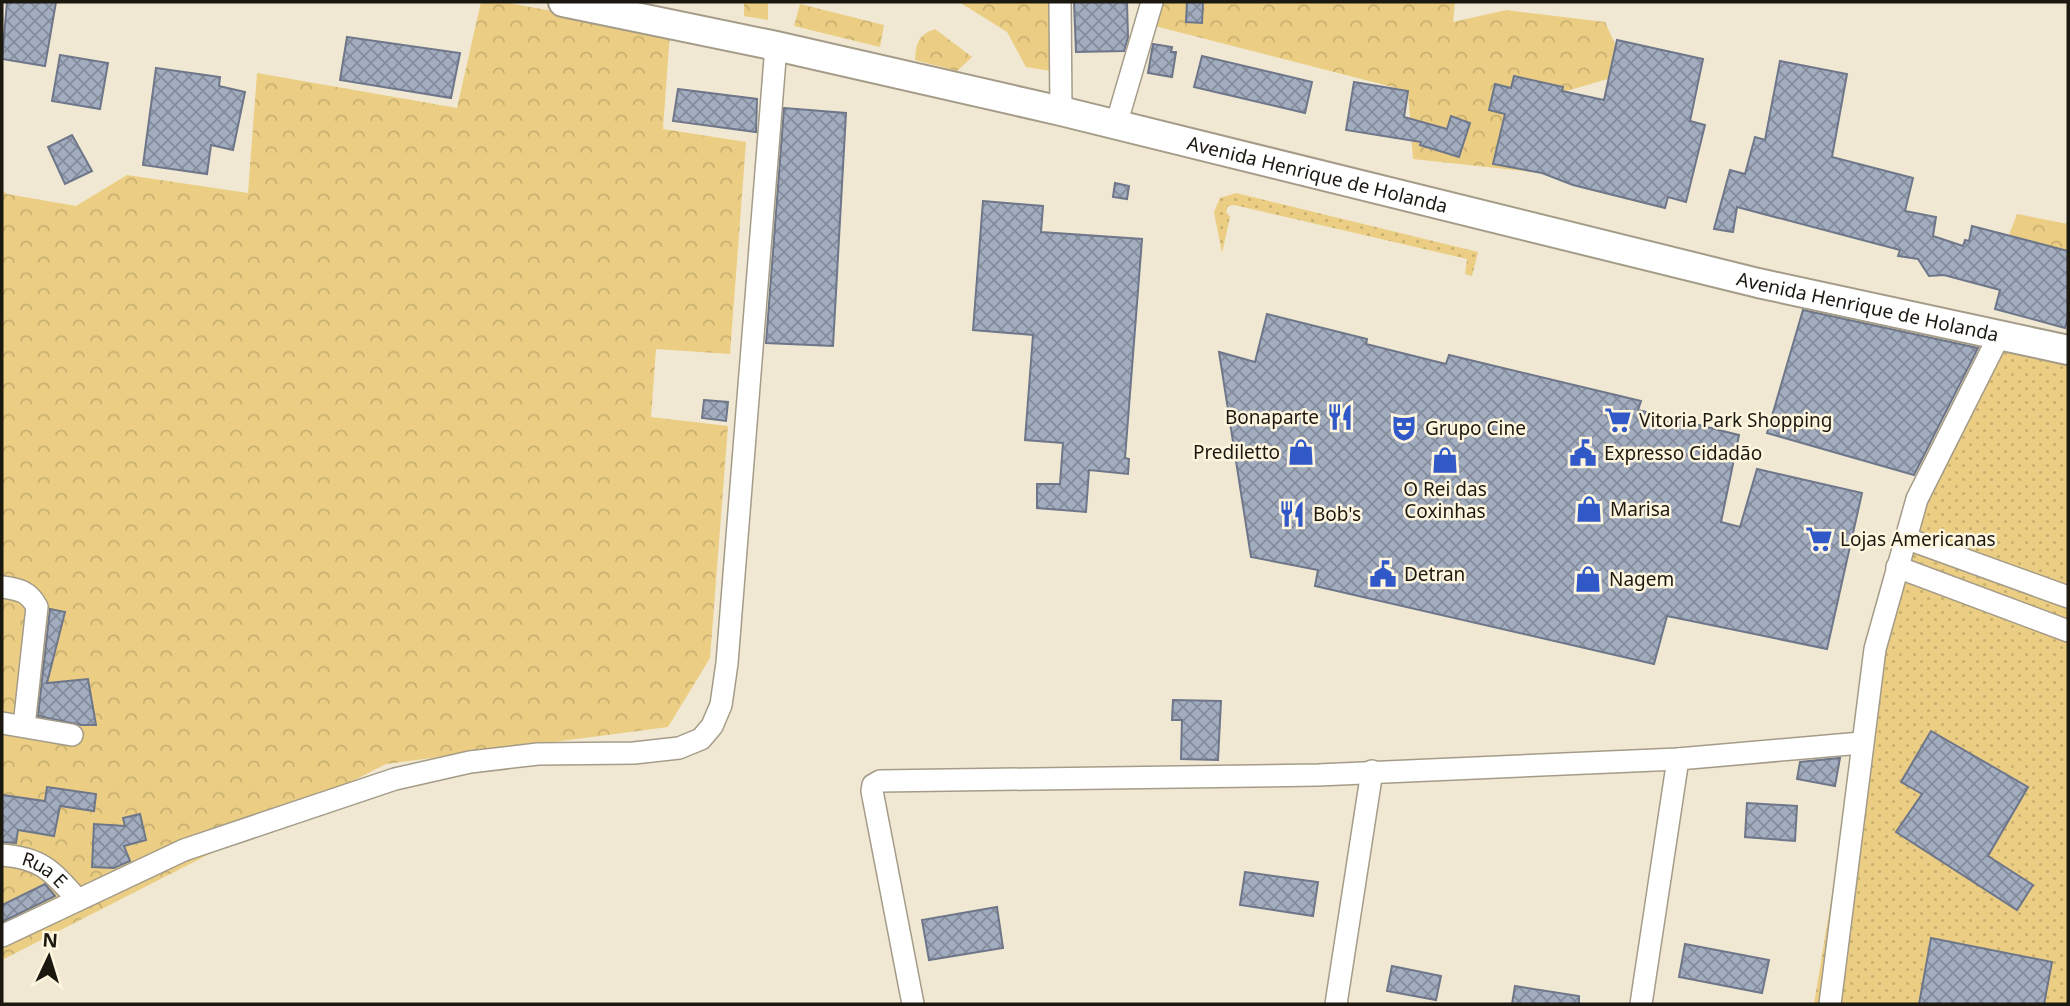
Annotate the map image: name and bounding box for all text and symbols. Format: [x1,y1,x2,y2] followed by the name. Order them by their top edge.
[1184,130,1450,219] street label: Avenida Henrique de Holanda
[1734,265,2001,348] street label: Avenida Henrique de Holanda
[1325,402,1355,432] restaurant icon: Bonaparte
[1225,404,1319,430] place label: Bonaparte
[1603,405,1633,435] supermarket icon: Vitoria Park Shopping
[1639,407,1832,433] place label: Vitoria Park Shopping
[1389,413,1419,443] theatre icon: Grupo Cine
[1425,415,1526,441] place label: Grupo Cine
[1286,437,1316,467] shop icon: Prediletto
[1568,438,1598,468] public building icon: Expresso Cidadão
[1193,439,1280,465] place label: Prediletto
[1604,440,1762,466] place label: Expresso Cidadão
[1430,445,1460,475] shop icon: O Rei das Coxinhas
[1403,476,1487,524] place label: O Rei das Coxinhas
[1574,494,1604,524] shop icon: Marisa
[1610,496,1670,522] place label: Marisa
[1277,499,1307,529] restaurant icon: Bob's
[1313,501,1361,527] place label: Bob's
[1804,524,1834,554] supermarket icon: Lojas Americanas
[1840,526,1996,552] place label: Lojas Americanas
[1368,559,1398,589] public building icon: Detran
[1404,561,1465,587] place label: Detran
[1573,564,1603,594] shop icon: Nagem
[1609,566,1674,592] place label: Nagem
[19,846,73,894] street label: Rua E
[14,922,84,992] north arrow
[42,927,59,954] text: N

